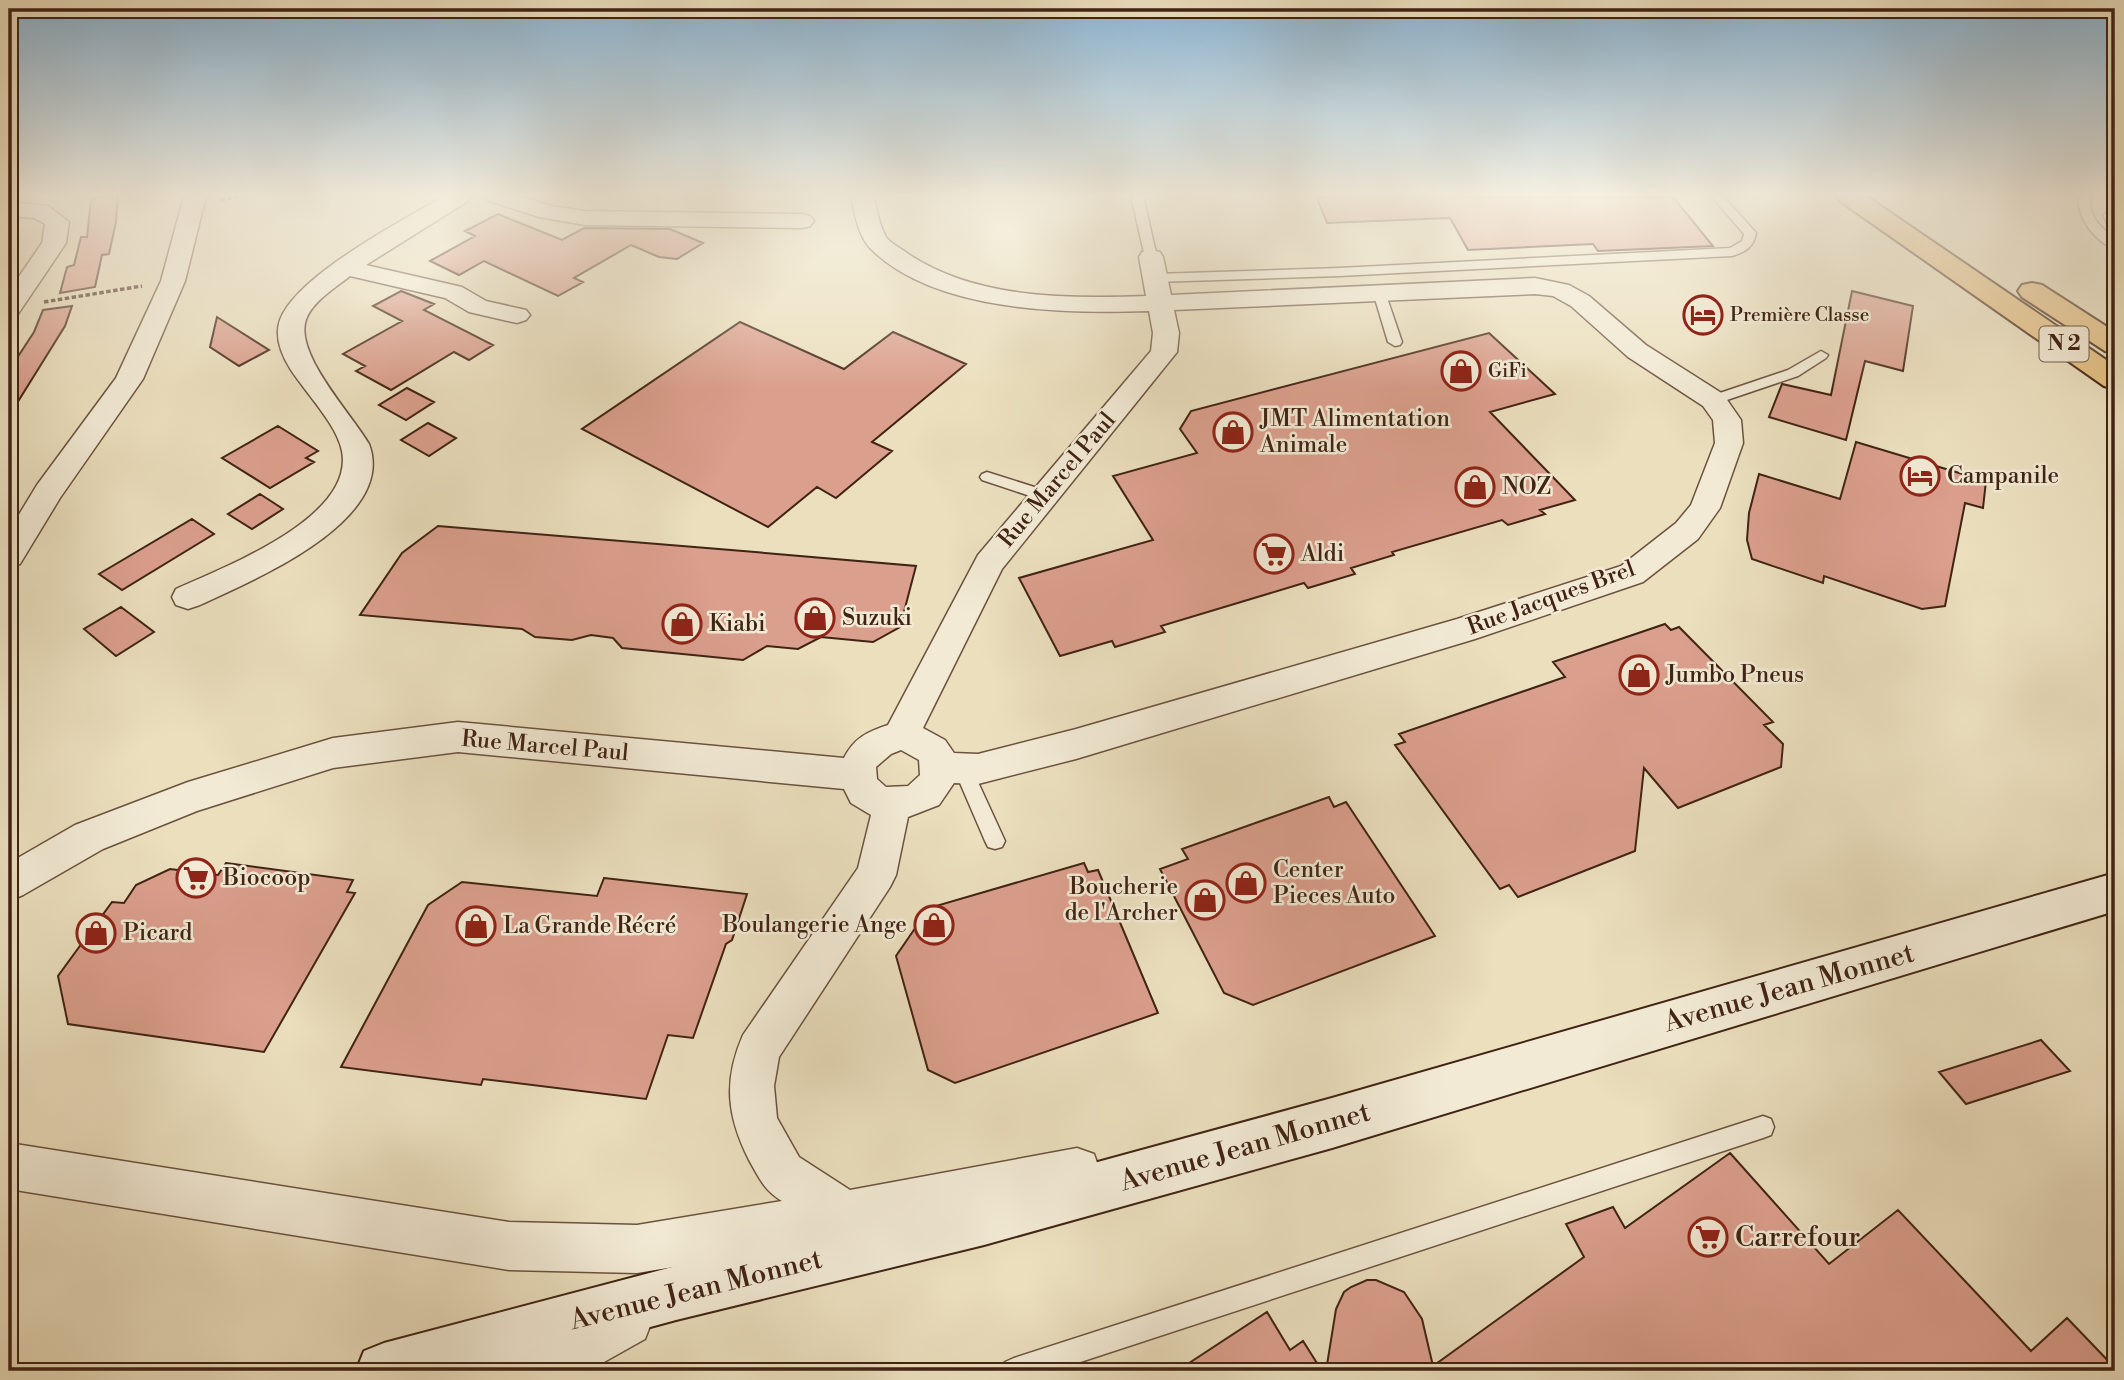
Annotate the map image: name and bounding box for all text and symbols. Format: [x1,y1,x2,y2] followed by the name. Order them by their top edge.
[1682,294,1724,336] hotel icon: Première Classe
[1730,303,1869,327] place label: Première Classe
[2039,326,2088,362] road number: N 2
[1440,350,1482,392] shop icon: GiFi
[1488,359,1527,383] place label: GiFi
[1259,405,1450,459] place label: JMT Alimentation Animale
[992,407,1122,553] street label: Rue Marcel Paul
[1212,411,1254,453] shop icon: JMT Alimentation Animale
[1899,455,1941,497] hotel icon: Campanile
[1947,462,2059,490] place label: Campanile
[1454,466,1496,508] shop icon: NOZ
[1502,473,1551,501] place label: NOZ
[1253,533,1295,575] supermarket icon: Aldi
[1300,540,1344,568] place label: Aldi
[1463,555,1639,641] street label: Rue Jacques Brel
[794,597,836,639] shop icon: Suzuki
[661,603,703,645] shop icon: Kiabi
[842,604,912,632] place label: Suzuki
[709,610,766,638] place label: Kiabi
[1618,654,1660,696] shop icon: Jumbo Pneus
[1665,661,1804,689] place label: Jumbo Pneus
[460,725,630,767] street label: Rue Marcel Paul
[1273,856,1395,910] place label: Center Pieces Auto
[175,857,217,899] supermarket icon: Biocoop
[1225,862,1267,904] shop icon: Center Pieces Auto
[222,864,310,892] place label: Biocoop
[1064,873,1178,927] place label: Boucherie de l'Archer
[1184,879,1226,921] shop icon: Boucherie de l'Archer
[913,904,955,946] shop icon: Boulangerie Ange
[455,905,497,947] shop icon: La Grande Récré
[721,911,907,939] place label: Boulangerie Ange
[75,912,117,954] shop icon: Picard
[503,912,676,940] place label: La Grande Récré
[123,919,192,947] place label: Picard
[1659,935,1918,1041] street label: Avenue Jean Monnet
[1115,1094,1374,1200] street label: Avenue Jean Monnet
[1687,1216,1729,1258] supermarket icon: Carrefour
[1735,1220,1860,1255] place label: Carrefour
[565,1242,826,1339] street label: Avenue Jean Monnet

